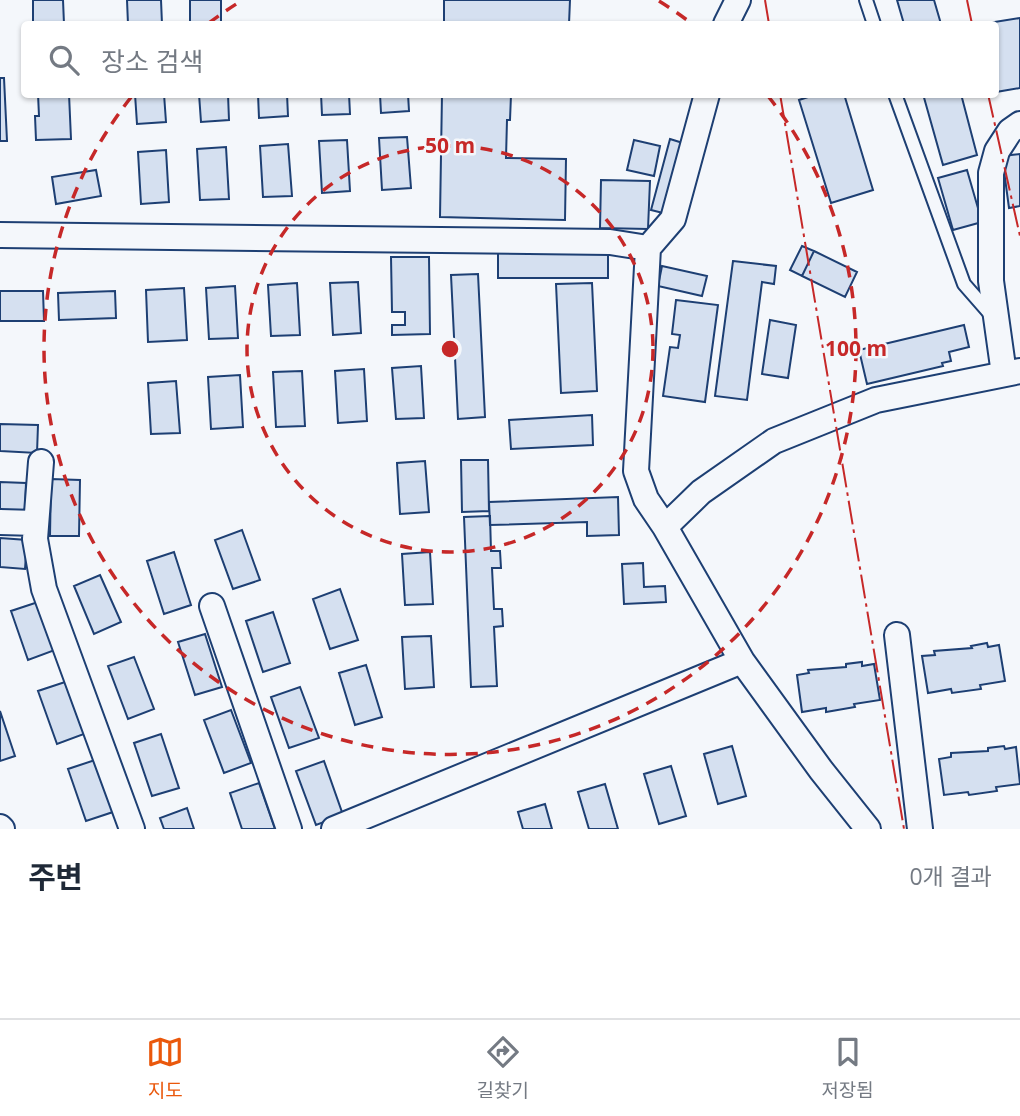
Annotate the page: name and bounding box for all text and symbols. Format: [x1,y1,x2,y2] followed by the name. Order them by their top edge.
[21,21,999,98] search box
[45,41,83,79] icon: search
[101,43,203,79] text: 장소 검색
[425,131,475,159] text: 50 m
[825,334,887,362] text: 100 m
[438,337,462,361] centre of rings
[28,856,83,897] text: 주변
[909,860,992,892] text: 0개 결과
[146,1033,184,1103] tab: 지도
[477,1033,529,1103] tab: 길찾기
[821,1033,874,1103] tab: 저장됨

